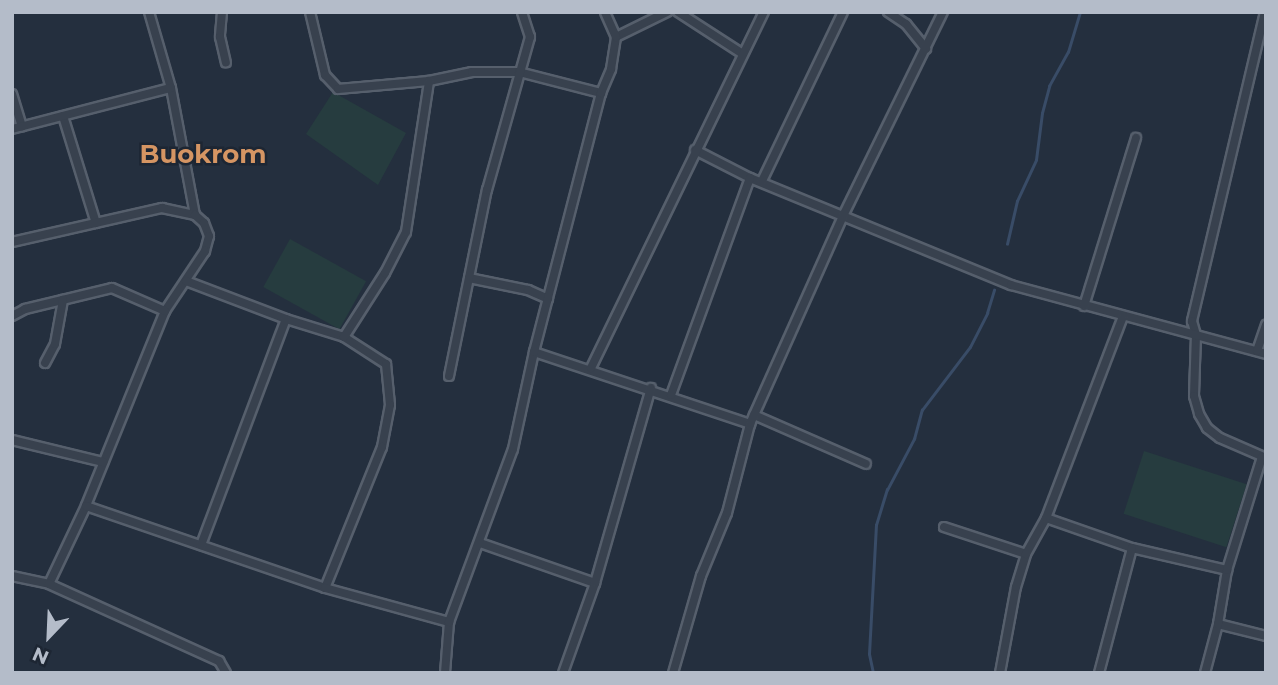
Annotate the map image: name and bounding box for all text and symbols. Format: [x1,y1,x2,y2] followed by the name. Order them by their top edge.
[139,139,267,171] district label: Buokrom
[14,601,84,671] north arrow
[29,642,52,669] text: N

